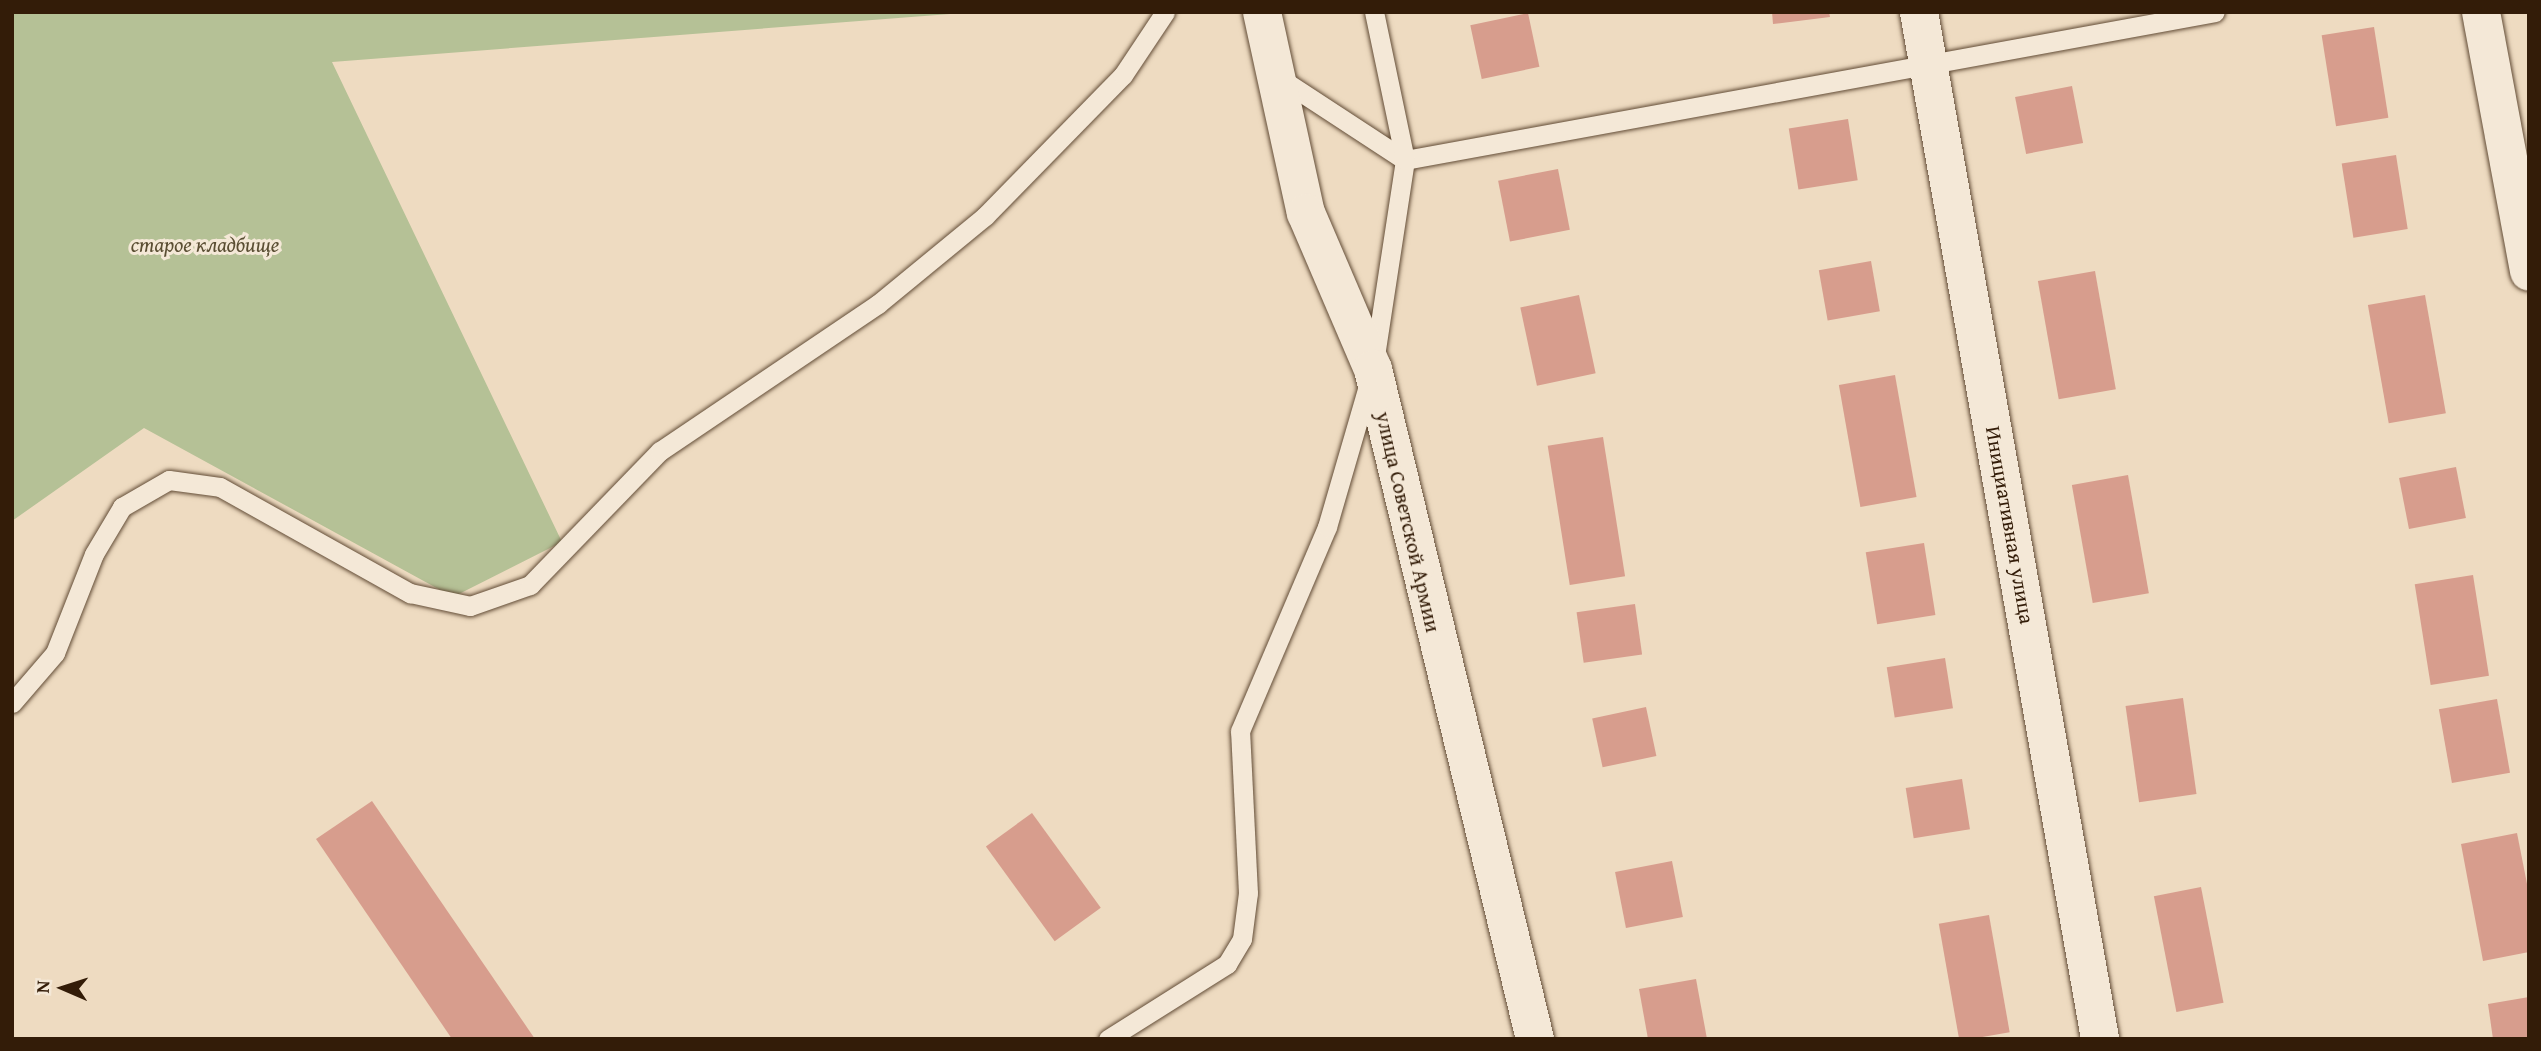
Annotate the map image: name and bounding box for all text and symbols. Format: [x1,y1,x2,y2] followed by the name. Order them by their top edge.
[131,232,279,258] park label: старое кладбище
[1370,409,1446,635] street label: улица Советской Армии
[1980,424,2040,626] street label: Инициативная улица
[28,953,98,1023] north arrow
[28,980,56,994] text: N

